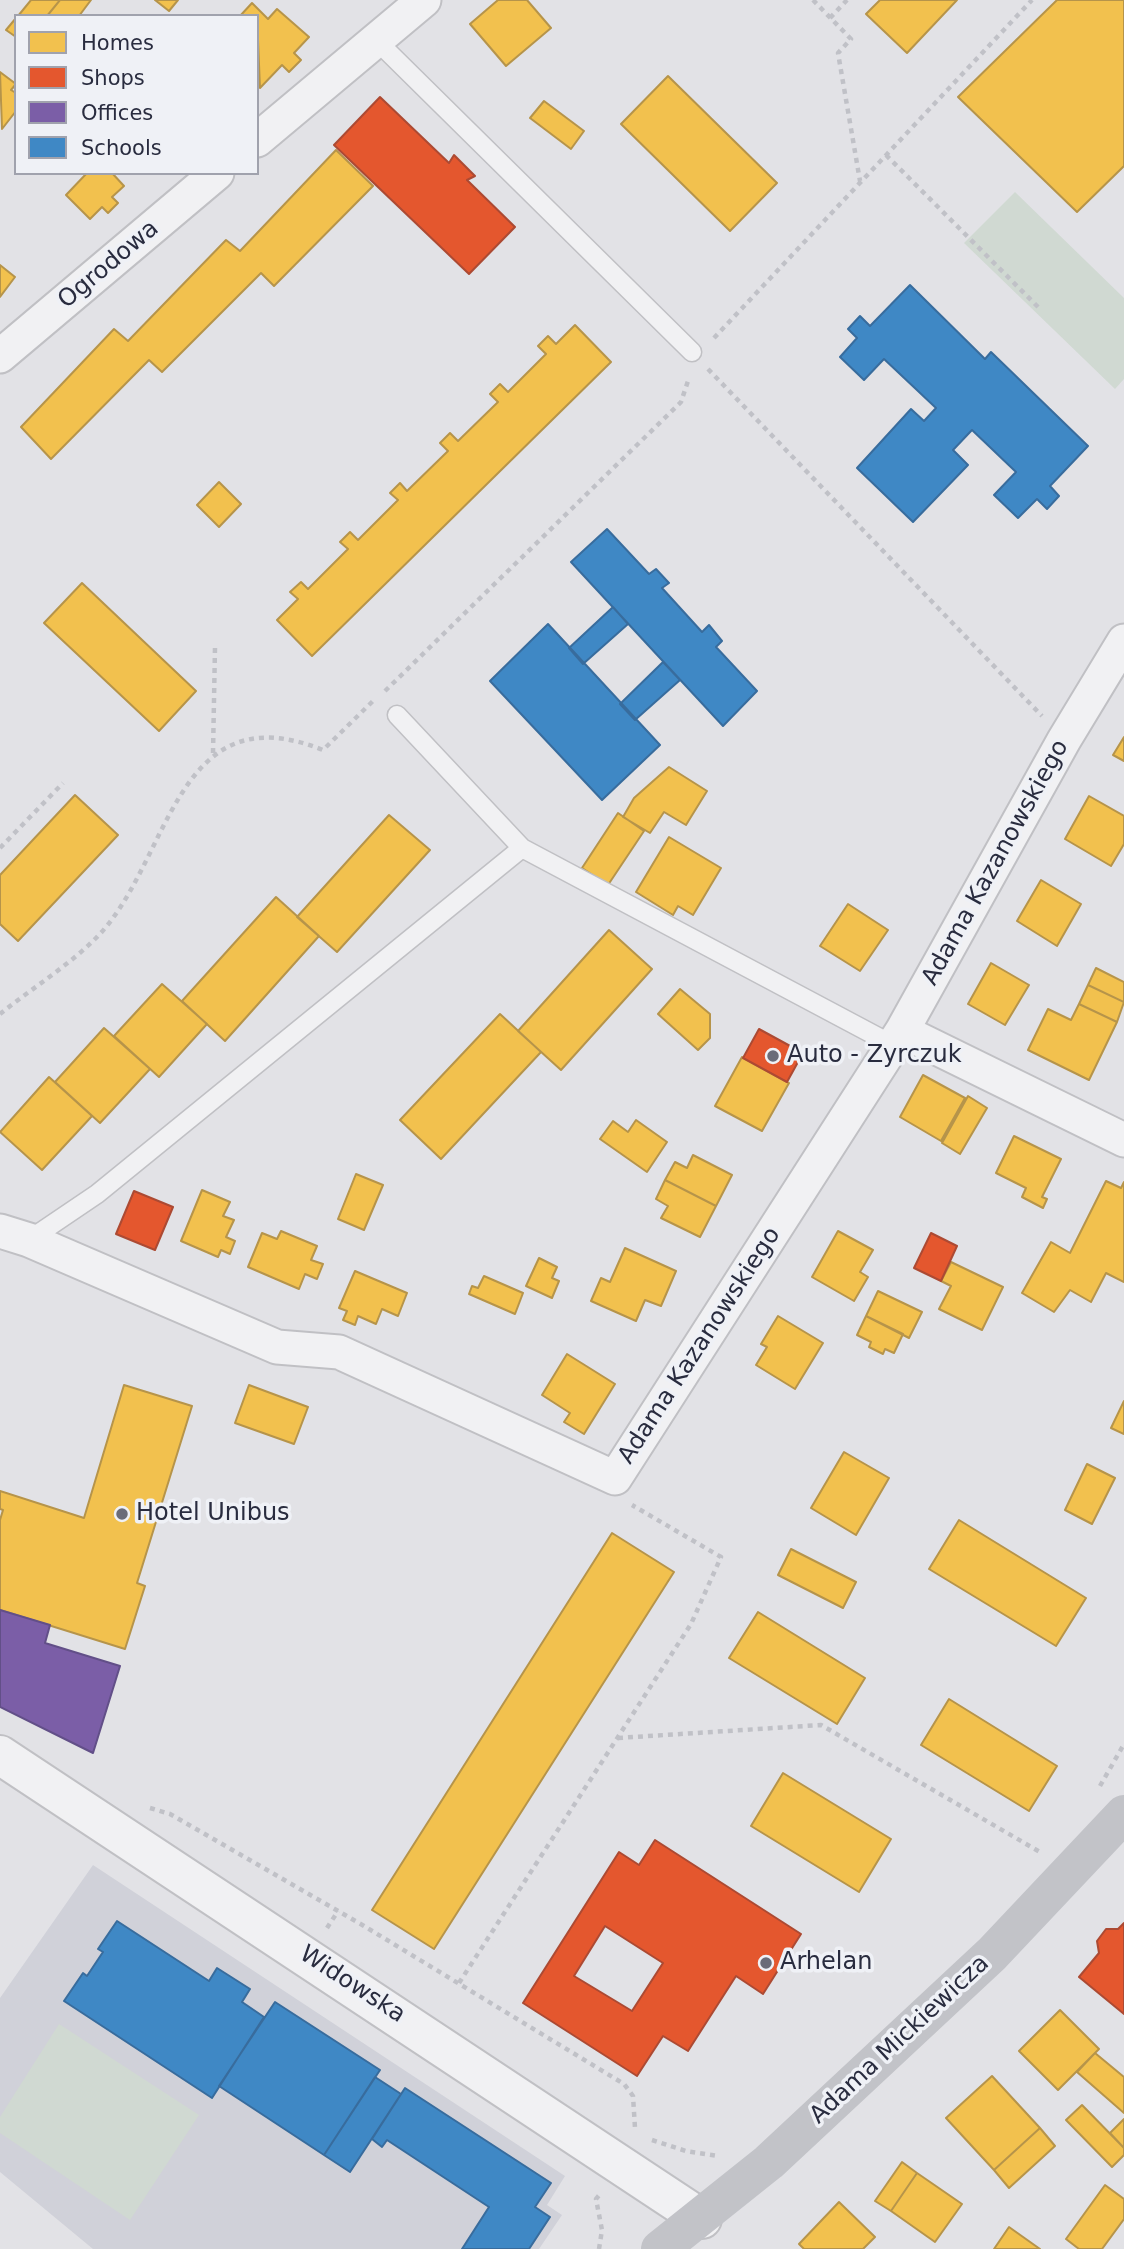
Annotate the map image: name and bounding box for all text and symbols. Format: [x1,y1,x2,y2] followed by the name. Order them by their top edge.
[14,14,259,175] legend
[81,31,154,55] text: Homes
[81,66,145,90] text: Shops
[81,101,153,125] text: Offices
[81,136,162,160] text: Schools
[53,215,165,315] street label: Ogrodowa
[916,735,1076,991] street label: Adama Kazanowskiego
[787,1042,962,1070] place label: Auto - Zyrczuk
[765,1048,781,1064] marker: Auto - Zyrczuk
[613,1222,787,1470] street label: Adama Kazanowskiego
[136,1500,290,1528] place label: Hotel Unibus
[114,1506,130,1522] marker: Hotel Unibus
[294,1940,410,2030] street label: Widowska
[780,1949,872,1977] place label: Arhelan
[804,1950,996,2130] street label: Adama Mickiewicza
[758,1955,774,1971] marker: Arhelan

